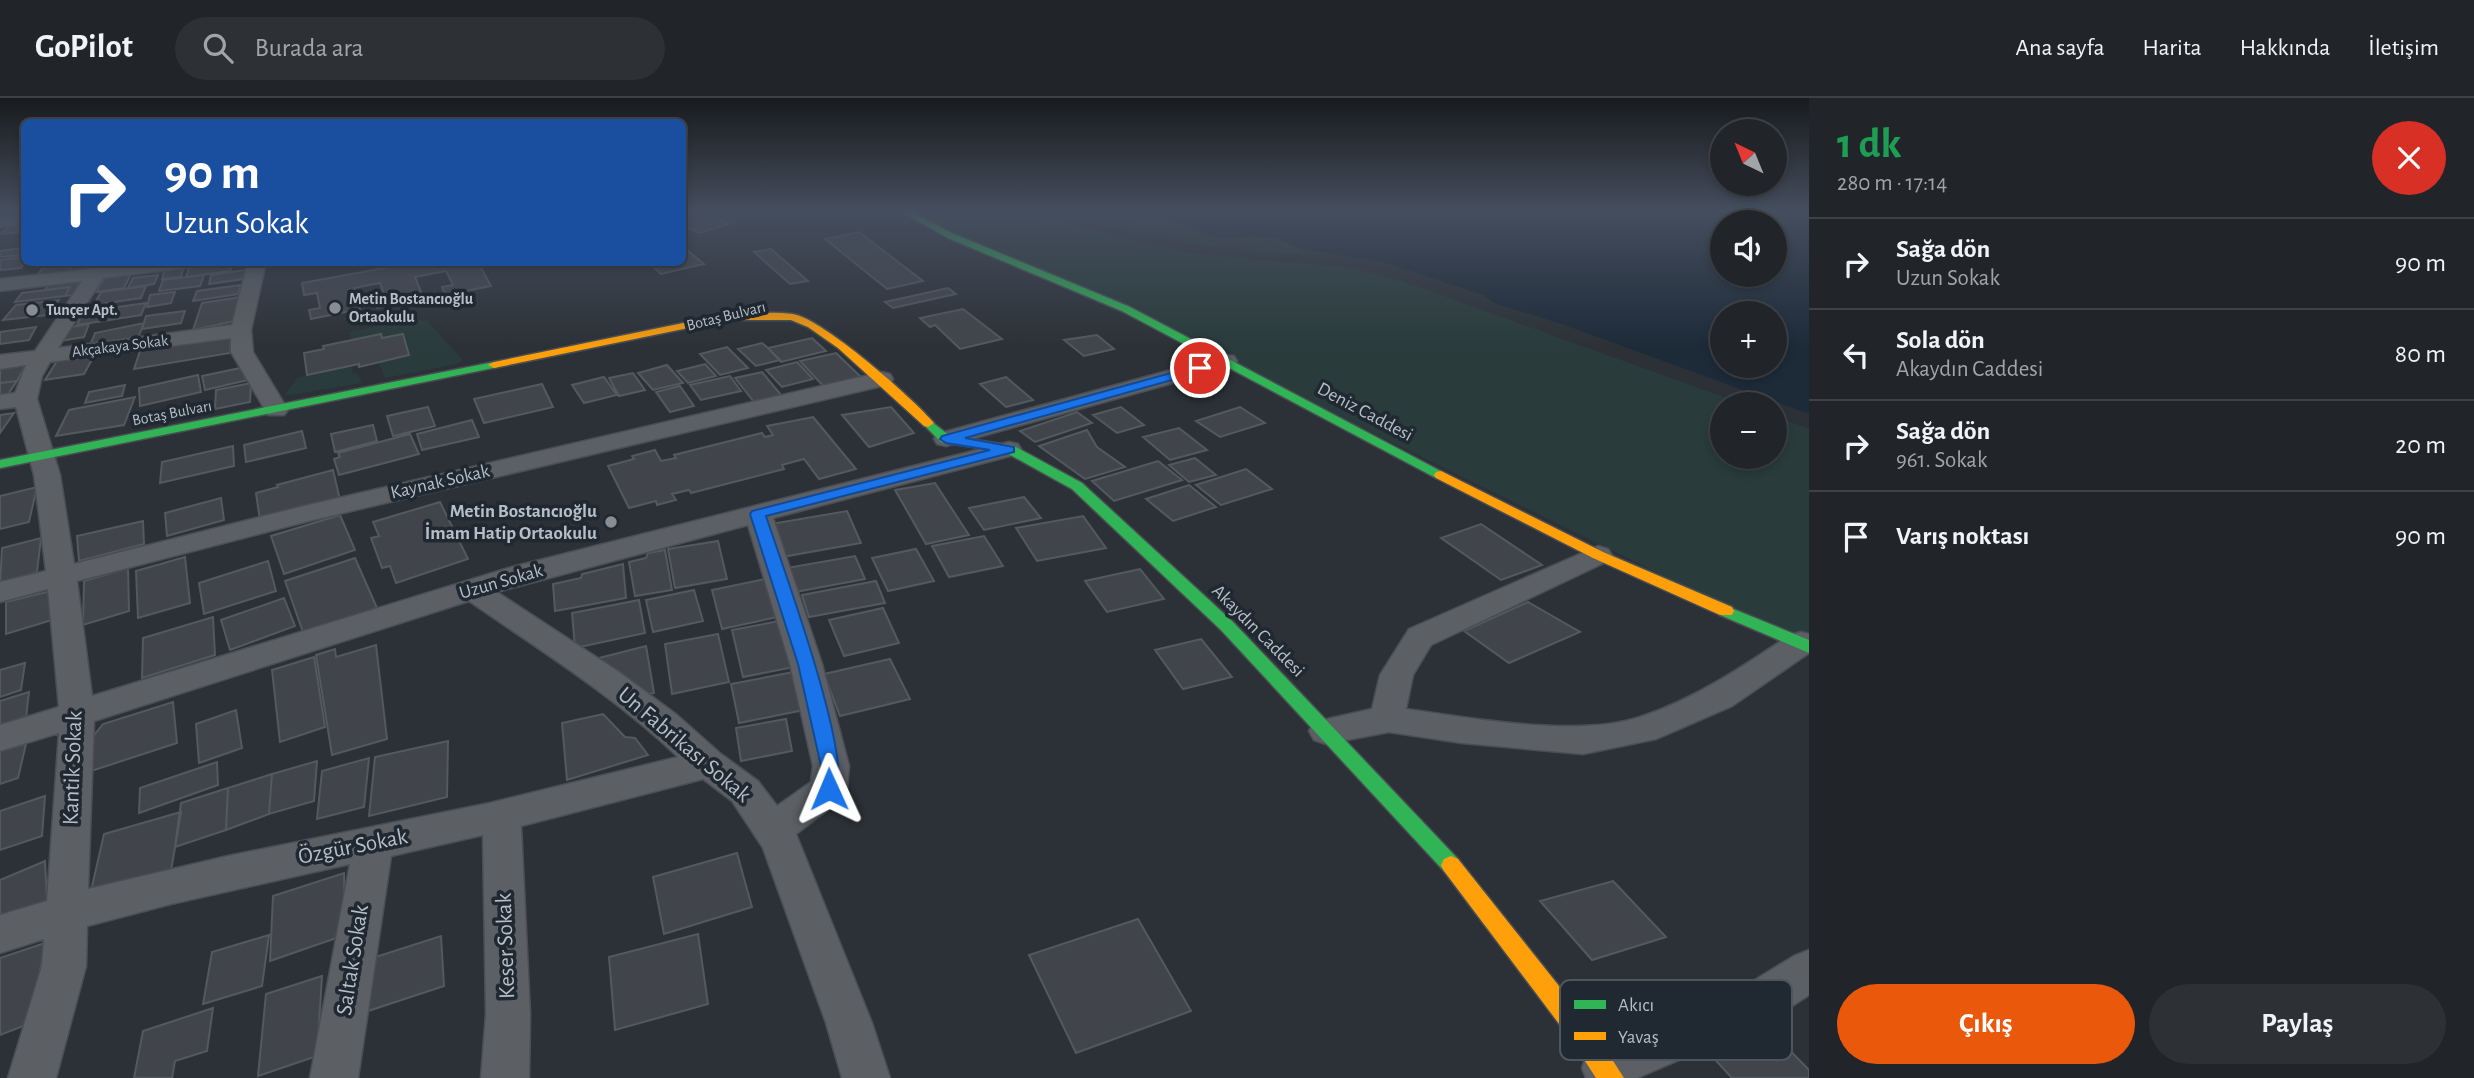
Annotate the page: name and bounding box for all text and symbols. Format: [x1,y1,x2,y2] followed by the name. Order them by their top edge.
[175,17,665,80] search box
[199,29,237,67] icon: search
[35,31,133,64] text: GoPilot
[255,35,364,61] text: Burada ara
[2015,36,2105,60] text: Ana sayfa
[2143,36,2202,60] text: Harita
[2240,36,2330,60] text: Hakkında
[2368,36,2439,60] text: İletişim
[1710,119,1787,196] north arrow
[1710,119,1787,469] map controls
[2372,121,2446,195] button: close
[1837,123,1901,165] text: 1 dk
[49,147,140,238] icon: right
[164,149,260,198] text: 90 m
[1837,172,1947,195] text: 280 m · 17:14
[164,207,309,239] text: Uzun Sokak
[1710,210,1787,287] button: sound
[1896,236,1990,262] text: Sağa dön
[1837,245,1875,283] icon: right
[2395,250,2446,276] text: 90 m
[1896,267,2000,290] text: Uzun Sokak
[349,291,474,325] place label: Metin Bostancıoğlu Ortaokulu
[685,298,767,334] street label: Botaş Bulvarı
[327,300,343,316] marker: Metin Bostancıoğlu Ortaokulu
[1710,301,1787,378] button: +
[24,302,40,318] marker: Tunçer Apt.
[46,302,118,318] place label: Tunçer Apt.
[1896,327,1985,353] text: Sola dön
[71,332,170,361] street label: Akçakaya Sokak
[1837,336,1875,374] icon: left
[1170,338,1230,398] pin
[2395,341,2446,367] text: 80 m
[1181,349,1219,387] icon: arrive
[1896,358,2043,381] text: Akaydın Caddesi
[1314,379,1416,445] street label: Deniz Caddesi
[1710,392,1787,469] button: −
[131,397,213,429] street label: Botaş Bulvarı
[1896,418,1990,444] text: Sağa dön
[1837,427,1875,465] icon: right
[2395,432,2446,458] text: 20 m
[1896,449,1987,472] text: 961. Sokak
[389,461,492,503] street label: Kaynak Sokak
[425,502,597,543] place label: Metin Bostancıoğlu İmam Hatip Ortaokulu
[603,514,619,530] marker: Metin Bostancıoğlu İmam Hatip Ortaokulu
[1837,518,1875,556] icon: arrive
[1896,523,2029,549] text: Varış noktası
[2395,523,2446,549] text: 90 m
[457,561,545,603] street label: Uzun Sokak
[1208,581,1308,681] street label: Akaydın Caddesi
[613,683,755,807] street label: Un Fabrikası Sokak
[60,710,87,826] street label: Kantik Sokak
[792,752,866,826] position arrow
[296,823,410,869] street label: Özgür Sokak
[493,892,519,999] street label: Keser Sokak
[333,902,373,1017] street label: Saltak Sokak
[1560,980,1792,1060] legend
[1837,984,2135,1064] button: Çıkış
[2149,984,2446,1064] button: Paylaş
[1618,996,1654,1015] text: Akıcı
[1618,1028,1659,1047] text: Yavaş

